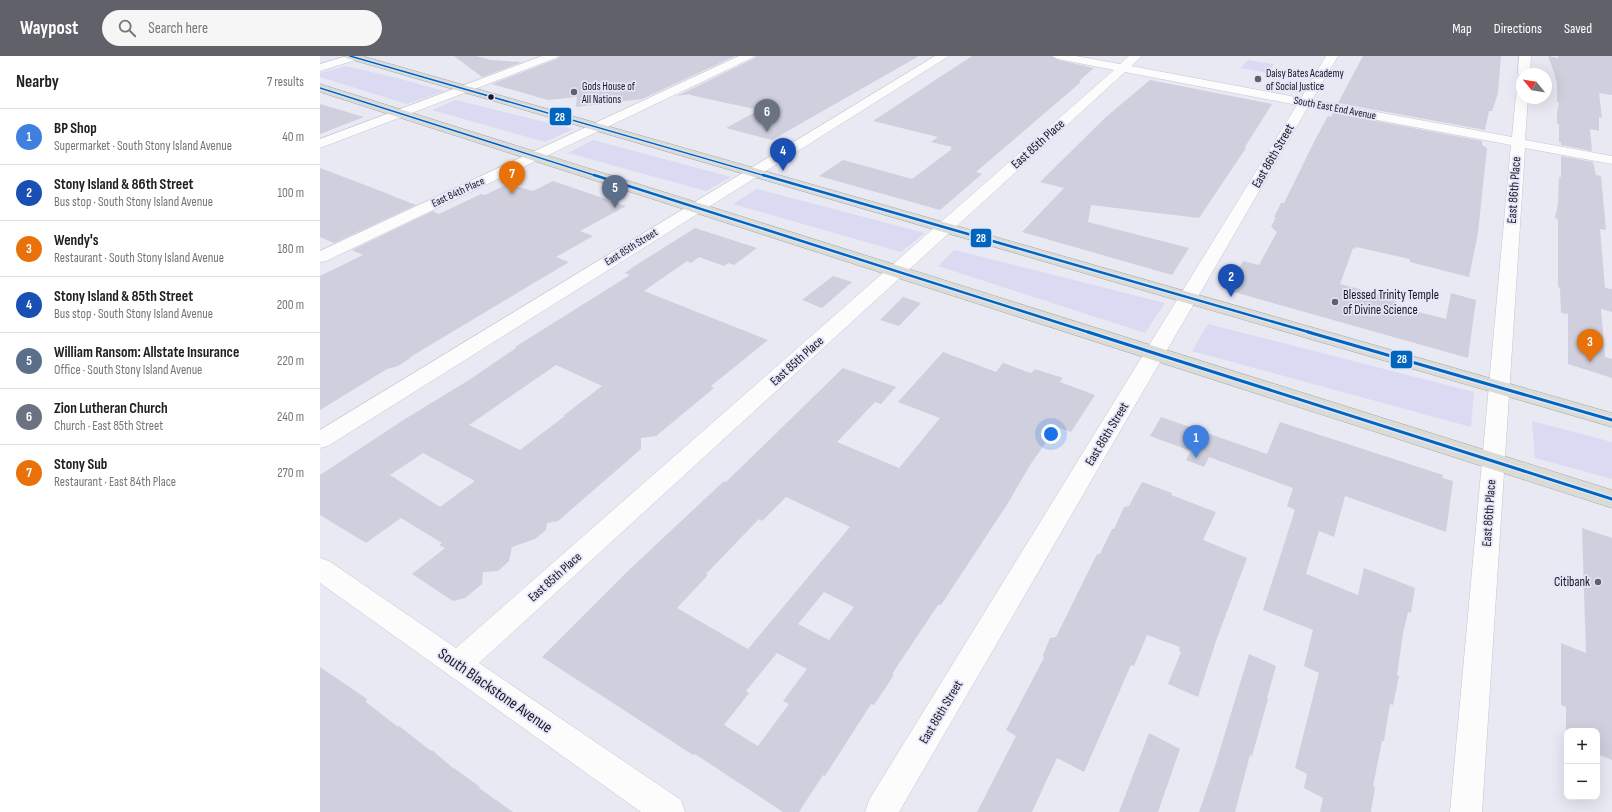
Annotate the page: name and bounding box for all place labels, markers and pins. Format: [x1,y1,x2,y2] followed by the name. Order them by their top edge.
[1266,67,1344,93] place label: Daisy Bates Academy of Social Justice
[1253,74,1263,84] marker: Daisy Bates Academy of Social Justice
[581,80,636,106] place label: Gods House of All Nations
[569,87,579,97] marker: Gods House of All Nations
[486,92,496,102] unlabelled marker
[754,99,780,132] pin: 6
[770,138,796,171] pin: 4
[499,161,525,194] pin: 7
[602,175,628,208] pin: 5
[1218,264,1244,297] pin: 2
[1343,287,1439,318] place label: Blessed Trinity Temple of Divine Science
[1330,297,1340,307] marker: Blessed Trinity Temple of Divine Science
[1577,329,1603,362] pin: 3
[1183,425,1209,458] pin: 1
[1554,574,1590,590] place label: Citibank
[1593,577,1603,587] marker: Citibank

